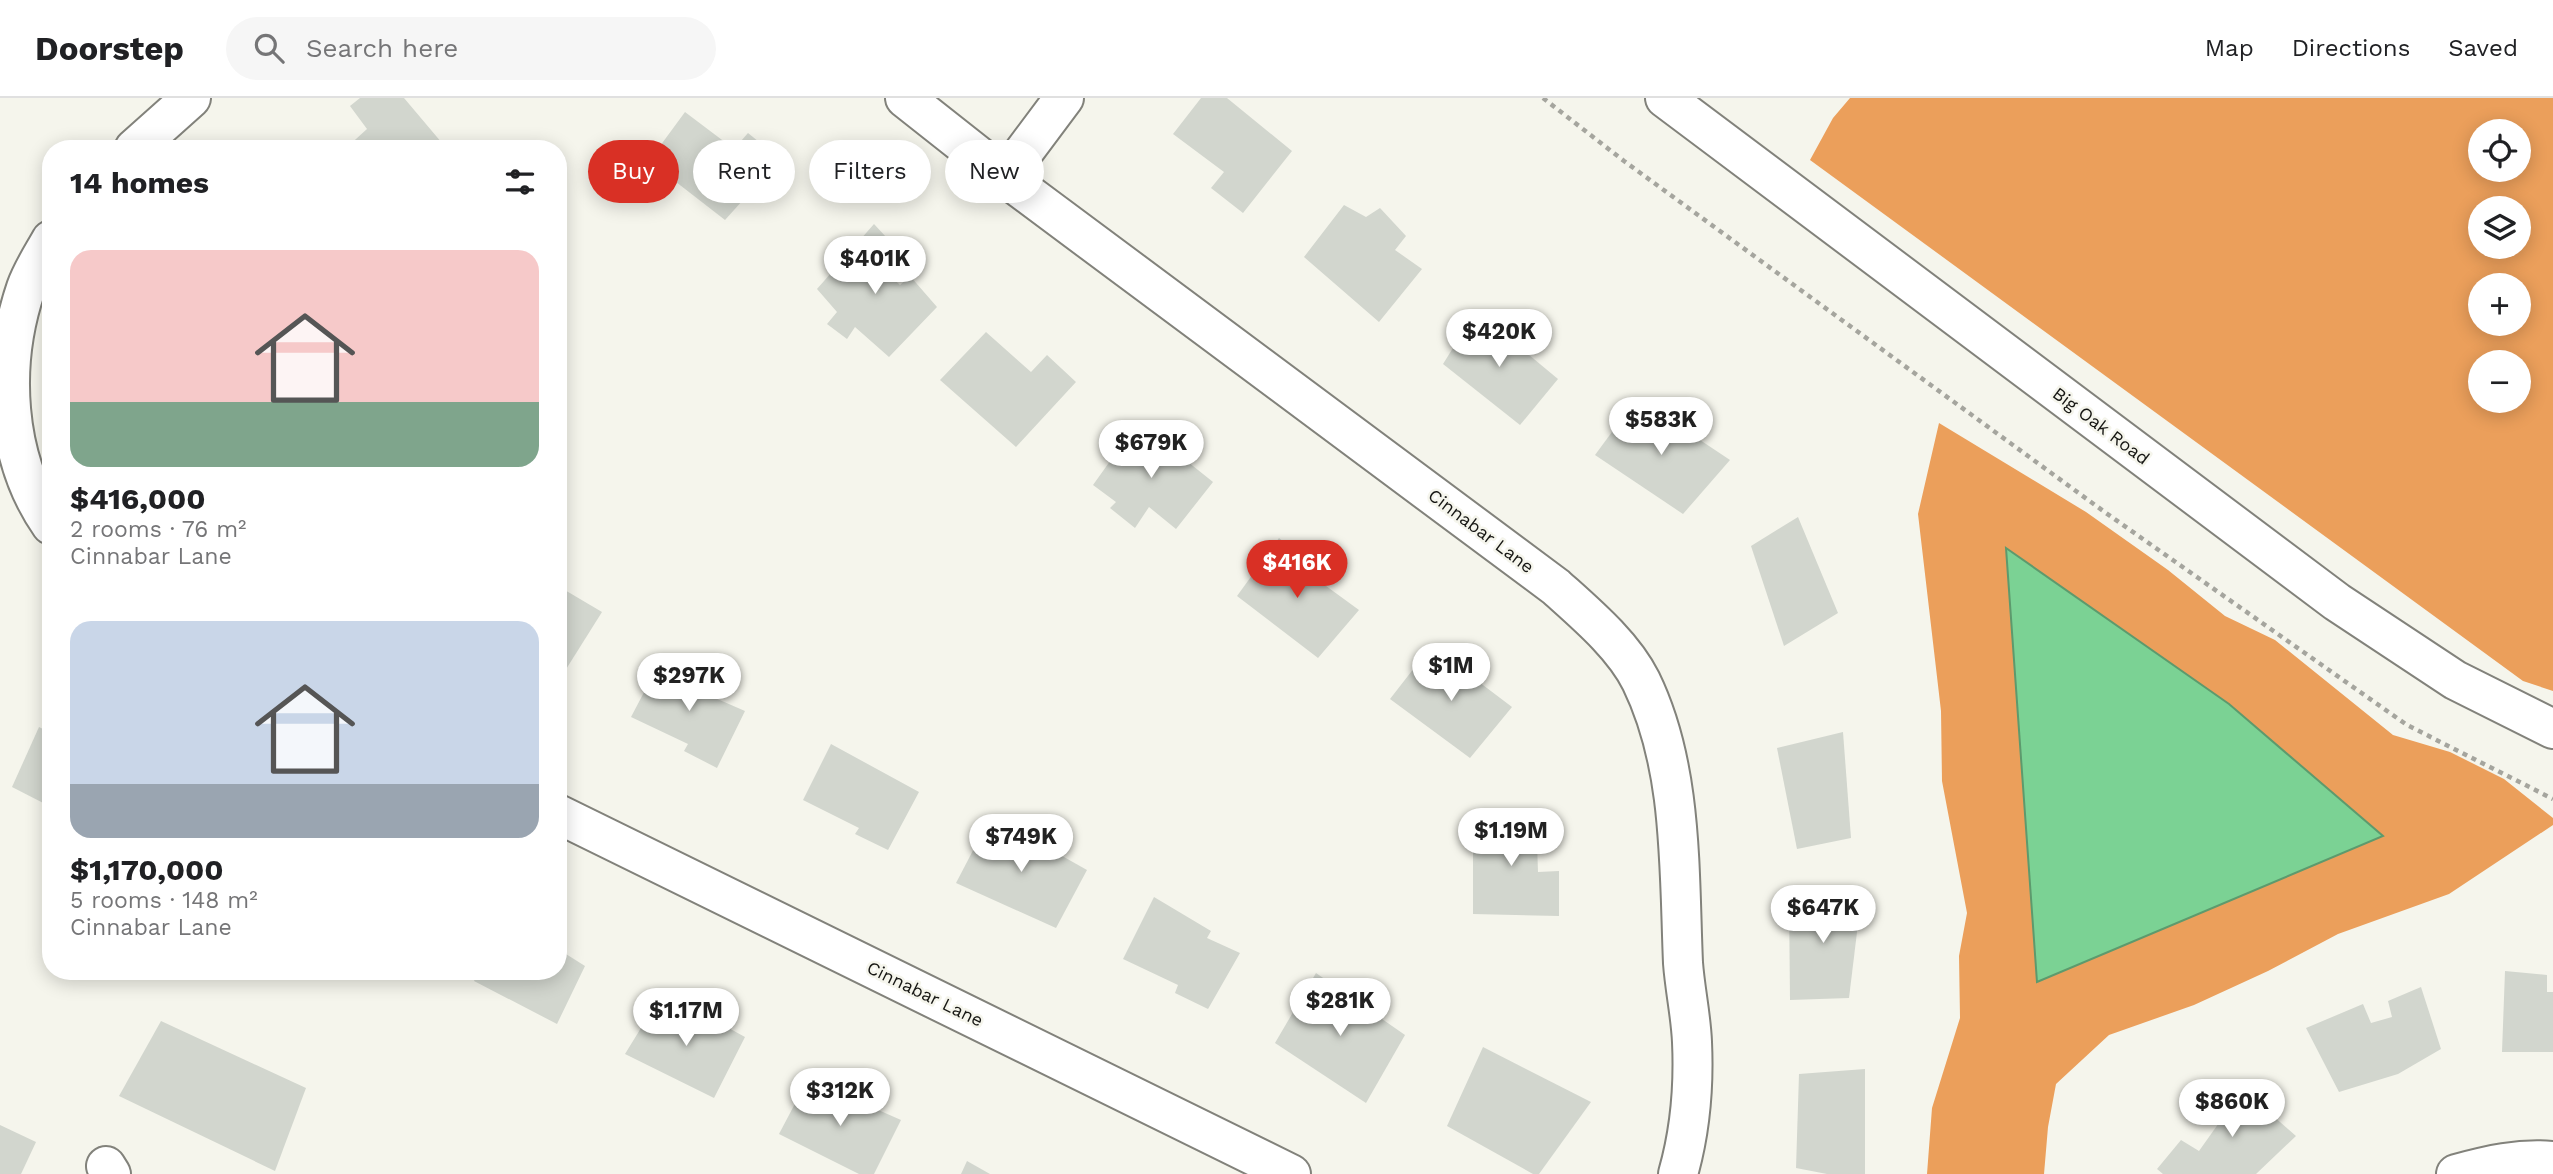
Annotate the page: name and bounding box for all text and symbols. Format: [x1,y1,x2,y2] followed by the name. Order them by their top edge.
[226,17,716,80] search box
[35,29,184,68] text: Doorstep
[250,29,288,67] icon: search
[306,33,458,63] text: Search here
[2205,34,2254,62] text: Map
[2292,34,2410,62] text: Directions
[2448,34,2518,62] text: Saved
[2468,119,2531,413] map controls
[2468,119,2531,182] button: locate
[588,140,679,203] chip: Buy
[693,140,795,203] chip: Rent
[809,140,931,203] chip: Filters
[945,140,1044,203] chip: New
[501,163,539,201] icon: filters
[70,165,209,200] text: 14 homes
[2468,196,2531,259] button: layers
[826,236,924,296] pin: $401K
[840,245,910,272] text: $401K
[2468,273,2531,336] button: +
[242,295,368,421] icon: home
[1450,310,1548,369] pin: $420K
[1462,318,1536,345] text: $420K
[2468,350,2531,413] button: −
[2049,382,2154,469] street label: Big Oak Road
[1612,398,1710,457] pin: $583K
[1625,406,1697,433] text: $583K
[1102,420,1200,480] pin: $679K
[1115,429,1187,456] text: $679K
[70,481,206,516] text: $416,000
[1424,484,1538,577] street label: Cinnabar Lane
[70,516,246,543] text: 2 rooms · 76 m²
[1248,540,1346,600] pin: $416K
[70,543,232,570] text: Cinnabar Lane
[1262,549,1332,576] text: $416K
[1417,644,1485,703] pin: $1M
[1428,652,1474,679] text: $1M
[640,654,738,713] pin: $297K
[653,662,725,689] text: $297K
[242,666,368,792] icon: home
[1454,808,1568,868] pin: $1.19M
[972,814,1070,874] pin: $749K
[1474,817,1548,844] text: $1.19M
[985,823,1057,850] text: $749K
[70,852,224,887] text: $1,170,000
[1774,886,1872,945] pin: $647K
[70,887,258,914] text: 5 rooms · 148 m²
[1787,894,1859,921] text: $647K
[70,914,232,941] text: Cinnabar Lane
[864,956,987,1031] street label: Cinnabar Lane
[1291,978,1389,1038] pin: $281K
[1306,987,1374,1014] text: $281K
[629,988,743,1048] pin: $1.17M
[649,997,723,1024] text: $1.17M
[791,1068,889,1128] pin: $312K
[806,1077,874,1104] text: $312K
[2183,1080,2281,1139] pin: $860K
[2195,1088,2269,1115] text: $860K

